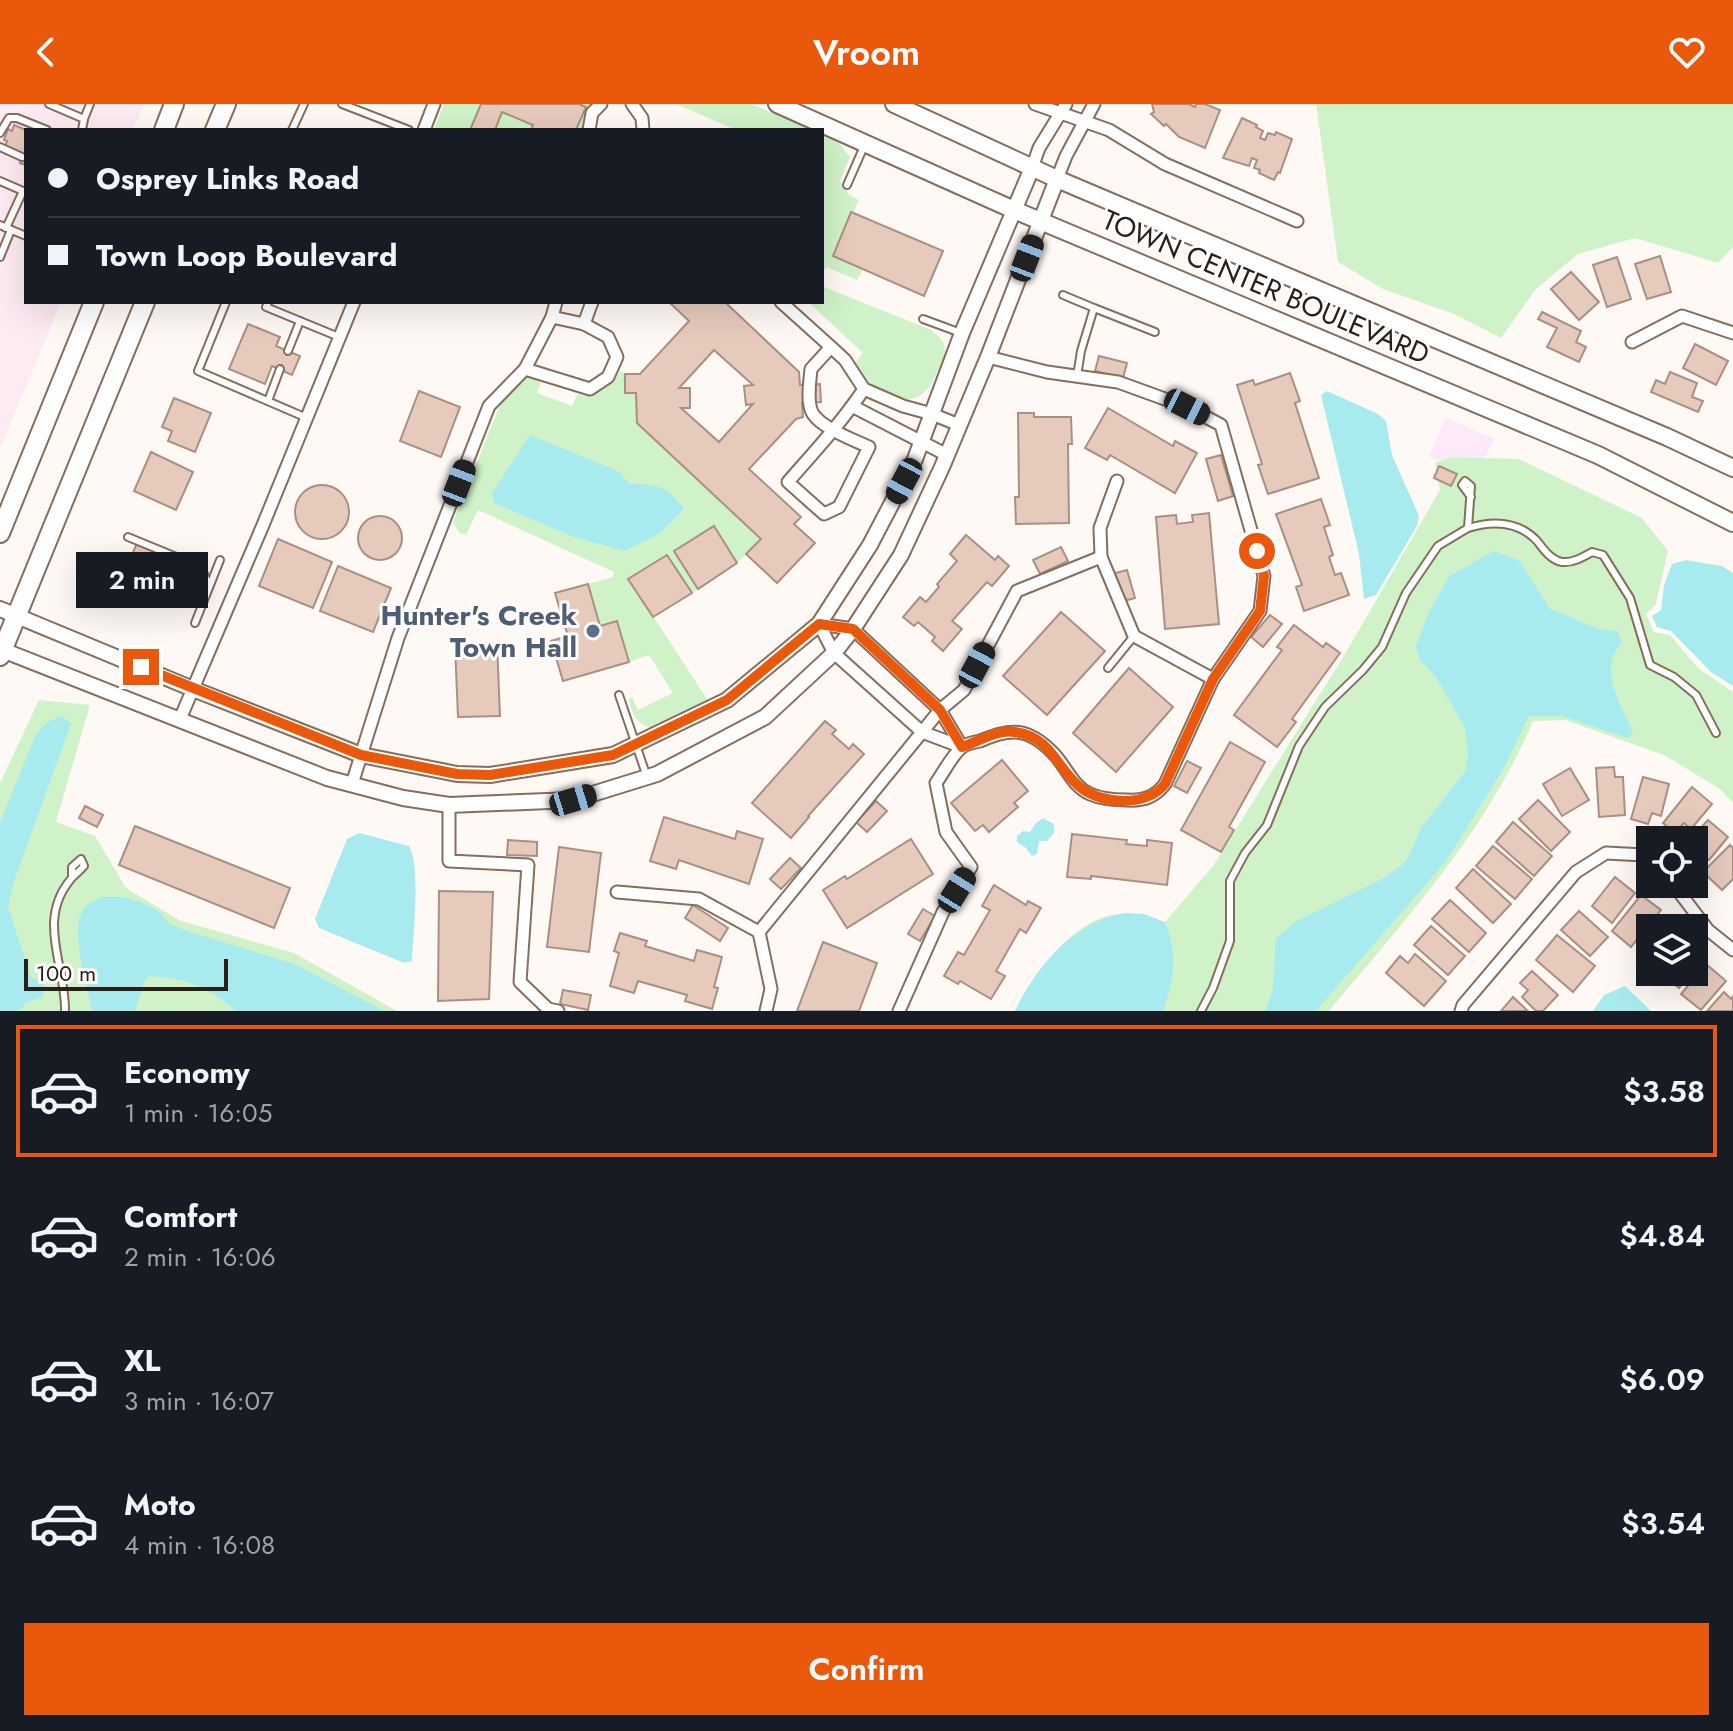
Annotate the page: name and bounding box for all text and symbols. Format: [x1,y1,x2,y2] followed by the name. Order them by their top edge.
[813,26,920,78] text: Vroom
[24,30,68,74] icon: back
[1665,30,1709,74] icon: heart
[96,157,359,200] text: Osprey Links Road
[1096,199,1436,375] street label: TOWN CENTER BOULEVARD
[1007,231,1047,285] car
[96,234,397,277] text: Town Loop Boulevard
[1160,385,1214,429] car
[882,454,926,508] car
[439,456,479,510] car
[1239,533,1275,569] route start
[75,551,207,607] callout: 2 min
[109,561,175,599] text: 2 min
[380,595,577,668] place label: Hunter's Creek Town Hall
[584,622,602,640] marker: Hunter's Creek Town Hall
[955,638,999,692] car
[123,649,159,685] route end
[547,782,599,818] car
[1636,826,1708,986] map controls
[1636,826,1708,898] button: locate
[934,863,980,917] car
[1636,914,1708,986] button: layers
[24,955,228,991] scale bar
[36,957,96,989] text: 100 m
[124,1051,250,1094] text: Economy
[28,1055,100,1127] icon: car
[1623,1070,1705,1113] text: $3.58
[124,1094,272,1132] text: 1 min · 16:05
[124,1195,237,1238] text: Comfort
[28,1199,100,1271] icon: car
[1620,1214,1705,1257] text: $4.84
[124,1238,276,1276] text: 2 min · 16:06
[124,1339,160,1382] text: XL
[28,1343,100,1415] icon: car
[1620,1358,1705,1401] text: $6.09
[124,1382,274,1420] text: 3 min · 16:07
[124,1483,196,1526] text: Moto
[28,1487,100,1559] icon: car
[1621,1502,1705,1545] text: $3.54
[124,1526,275,1564] text: 4 min · 16:08
[24,1623,1709,1715] button: Confirm

